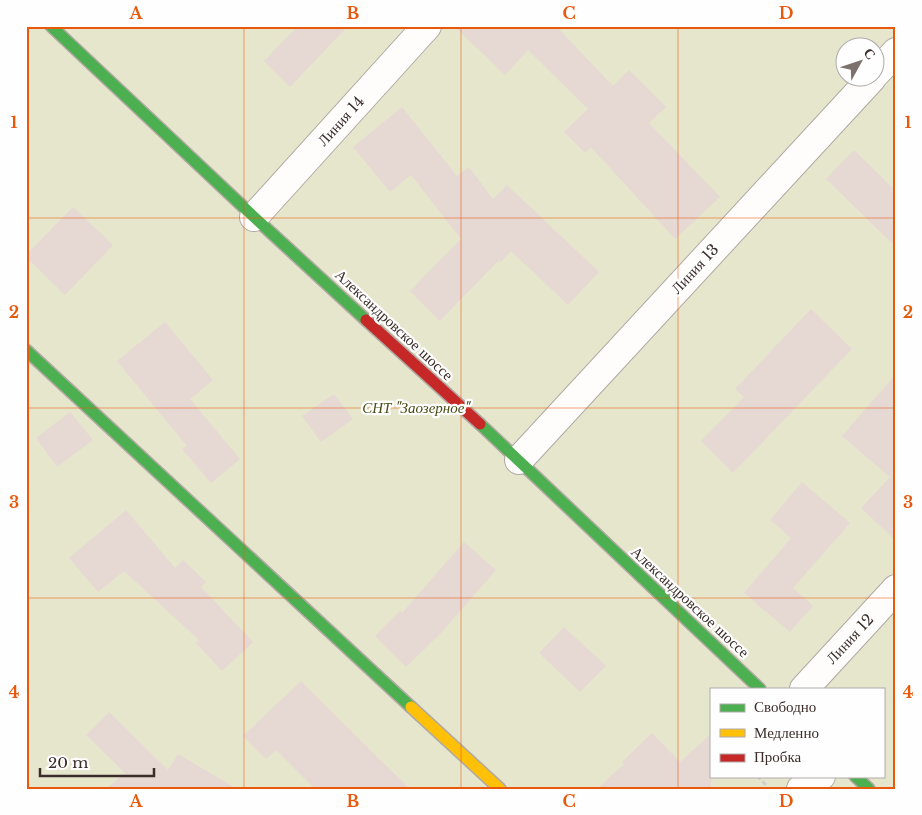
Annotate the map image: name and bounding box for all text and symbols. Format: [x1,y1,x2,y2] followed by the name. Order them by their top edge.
[129,3,144,23] text: A
[347,3,360,23] text: B
[562,3,576,23] text: C
[779,3,793,23] text: D
[834,38,884,88] north arrow
[860,44,880,63] text: С
[313,92,368,150] street label: Линия 14
[11,112,18,132] text: 1
[905,112,912,132] text: 1
[667,240,723,298] street label: Линия 13
[331,265,458,384] street label: Александровское шоссе
[9,302,19,322] text: 2
[903,302,913,322] text: 2
[362,398,471,417] park label: СНТ "Заозерное"
[9,492,19,512] text: 3
[903,492,913,512] text: 3
[627,542,754,661] street label: Александровское шоссе
[822,610,878,668] street label: Линия 12
[9,682,19,702] text: 4
[903,682,913,702] text: 4
[710,688,884,778] legend
[754,697,816,716] text: Свободно
[754,723,819,742] text: Медленно
[40,745,154,777] scale bar
[754,747,802,766] text: Пробка
[48,753,88,772] text: 20 m
[129,791,144,811] text: A
[347,791,360,811] text: B
[562,791,576,811] text: C
[779,791,793,811] text: D

